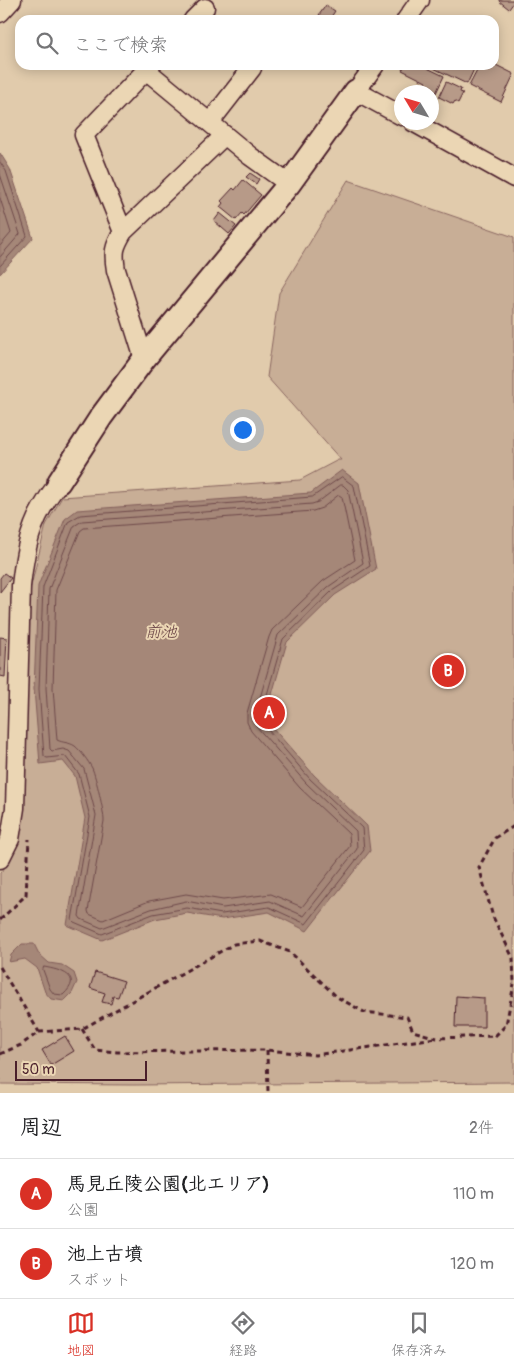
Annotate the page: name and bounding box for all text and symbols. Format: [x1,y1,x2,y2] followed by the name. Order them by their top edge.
[15,15,499,70] search box
[33,29,61,57] icon: search
[73,33,168,57] text: ここで検索
[394,85,439,130] north arrow
[230,417,256,443] your location
[145,622,178,642] water label: 前池
[432,652,464,690] pin: B
[253,694,285,732] pin: A
[15,1058,148,1081] scale bar
[22,1061,55,1078] text: 50 m
[20,1114,62,1141] text: 周辺
[469,1118,494,1138] text: 2件
[67,1172,270,1196] text: 馬見丘陵公園(北エリア)
[31,1184,41,1204] text: A
[453,1184,494,1204] text: 110 m
[67,1200,99,1220] text: 公園
[67,1242,143,1266] text: 池上古墳
[31,1254,41,1274] text: B
[450,1254,494,1274] text: 120 m
[67,1270,131,1290] text: スポット
[67,1309,95,1359] tab: 地図
[229,1309,257,1359] tab: 経路
[391,1309,447,1359] tab: 保存済み

